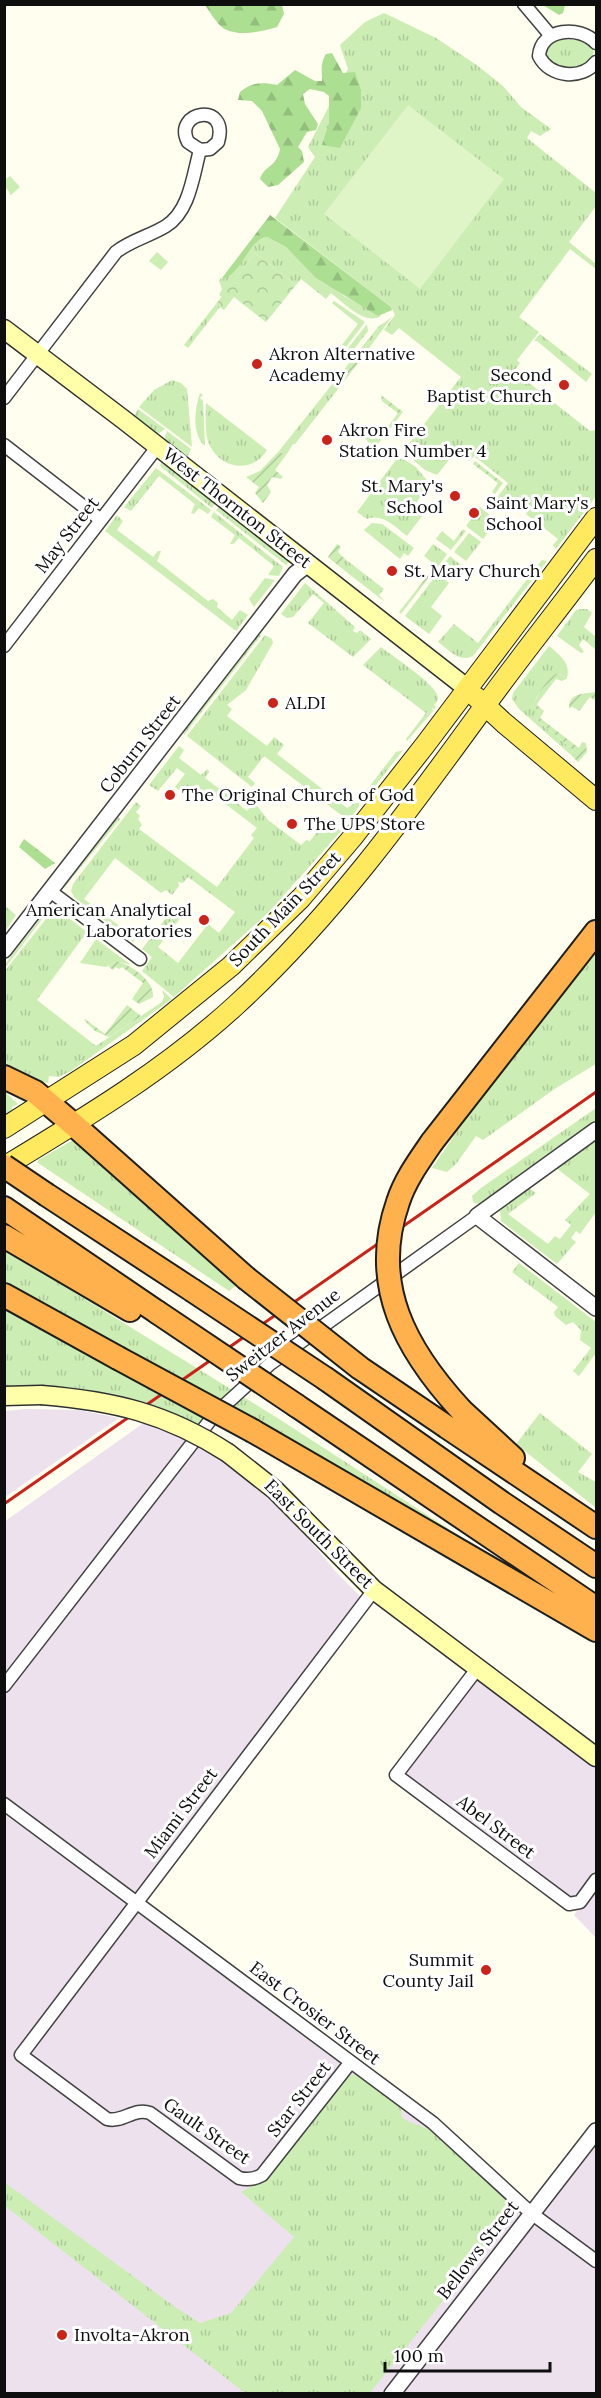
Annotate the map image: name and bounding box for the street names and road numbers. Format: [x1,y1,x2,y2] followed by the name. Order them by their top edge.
[158,442,316,573] street label: West Thornton Street
[30,492,104,578] street label: May Street
[94,690,185,798] street label: Coburn Street
[224,846,346,971] street label: South Main Street
[221,1283,345,1386] street label: Sweitzer Avenue
[260,1474,379,1593] street label: East South Street
[139,1763,222,1863] street label: Miami Street
[452,1789,540,1864] street label: Abel Street
[245,1956,385,2069] street label: East Crosier Street
[262,2056,335,2141] street label: Star Street
[159,2092,255,2169] street label: Gault Street
[432,2195,524,2304] street label: Bellows Street

